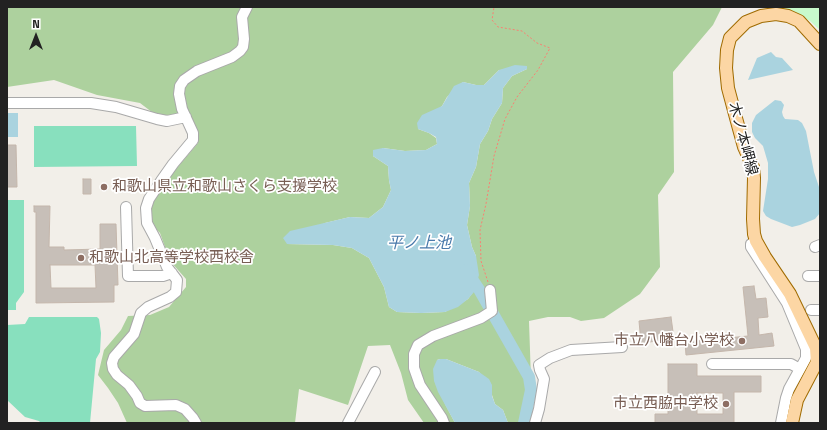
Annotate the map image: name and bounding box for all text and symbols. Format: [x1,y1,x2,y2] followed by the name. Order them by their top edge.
[16,16,56,56] north arrow
[32,16,40,32] text: N
[724,100,760,178] street label: 木ノ本岬線
[112,178,337,196] place label: 和歌山県立和歌山さくら支援学校
[99,182,109,192] marker: 和歌山県立和歌山さくら支援学校
[387,234,451,254] water label: 平ノ上池
[89,249,254,267] place label: 和歌山北高等学校西校舎
[76,253,86,263] marker: 和歌山北高等学校西校舎
[614,332,734,350] place label: 市立八幡台小学校
[737,336,747,346] marker: 市立八幡台小学校
[613,395,718,413] place label: 市立西脇中学校
[721,399,731,409] marker: 市立西脇中学校

